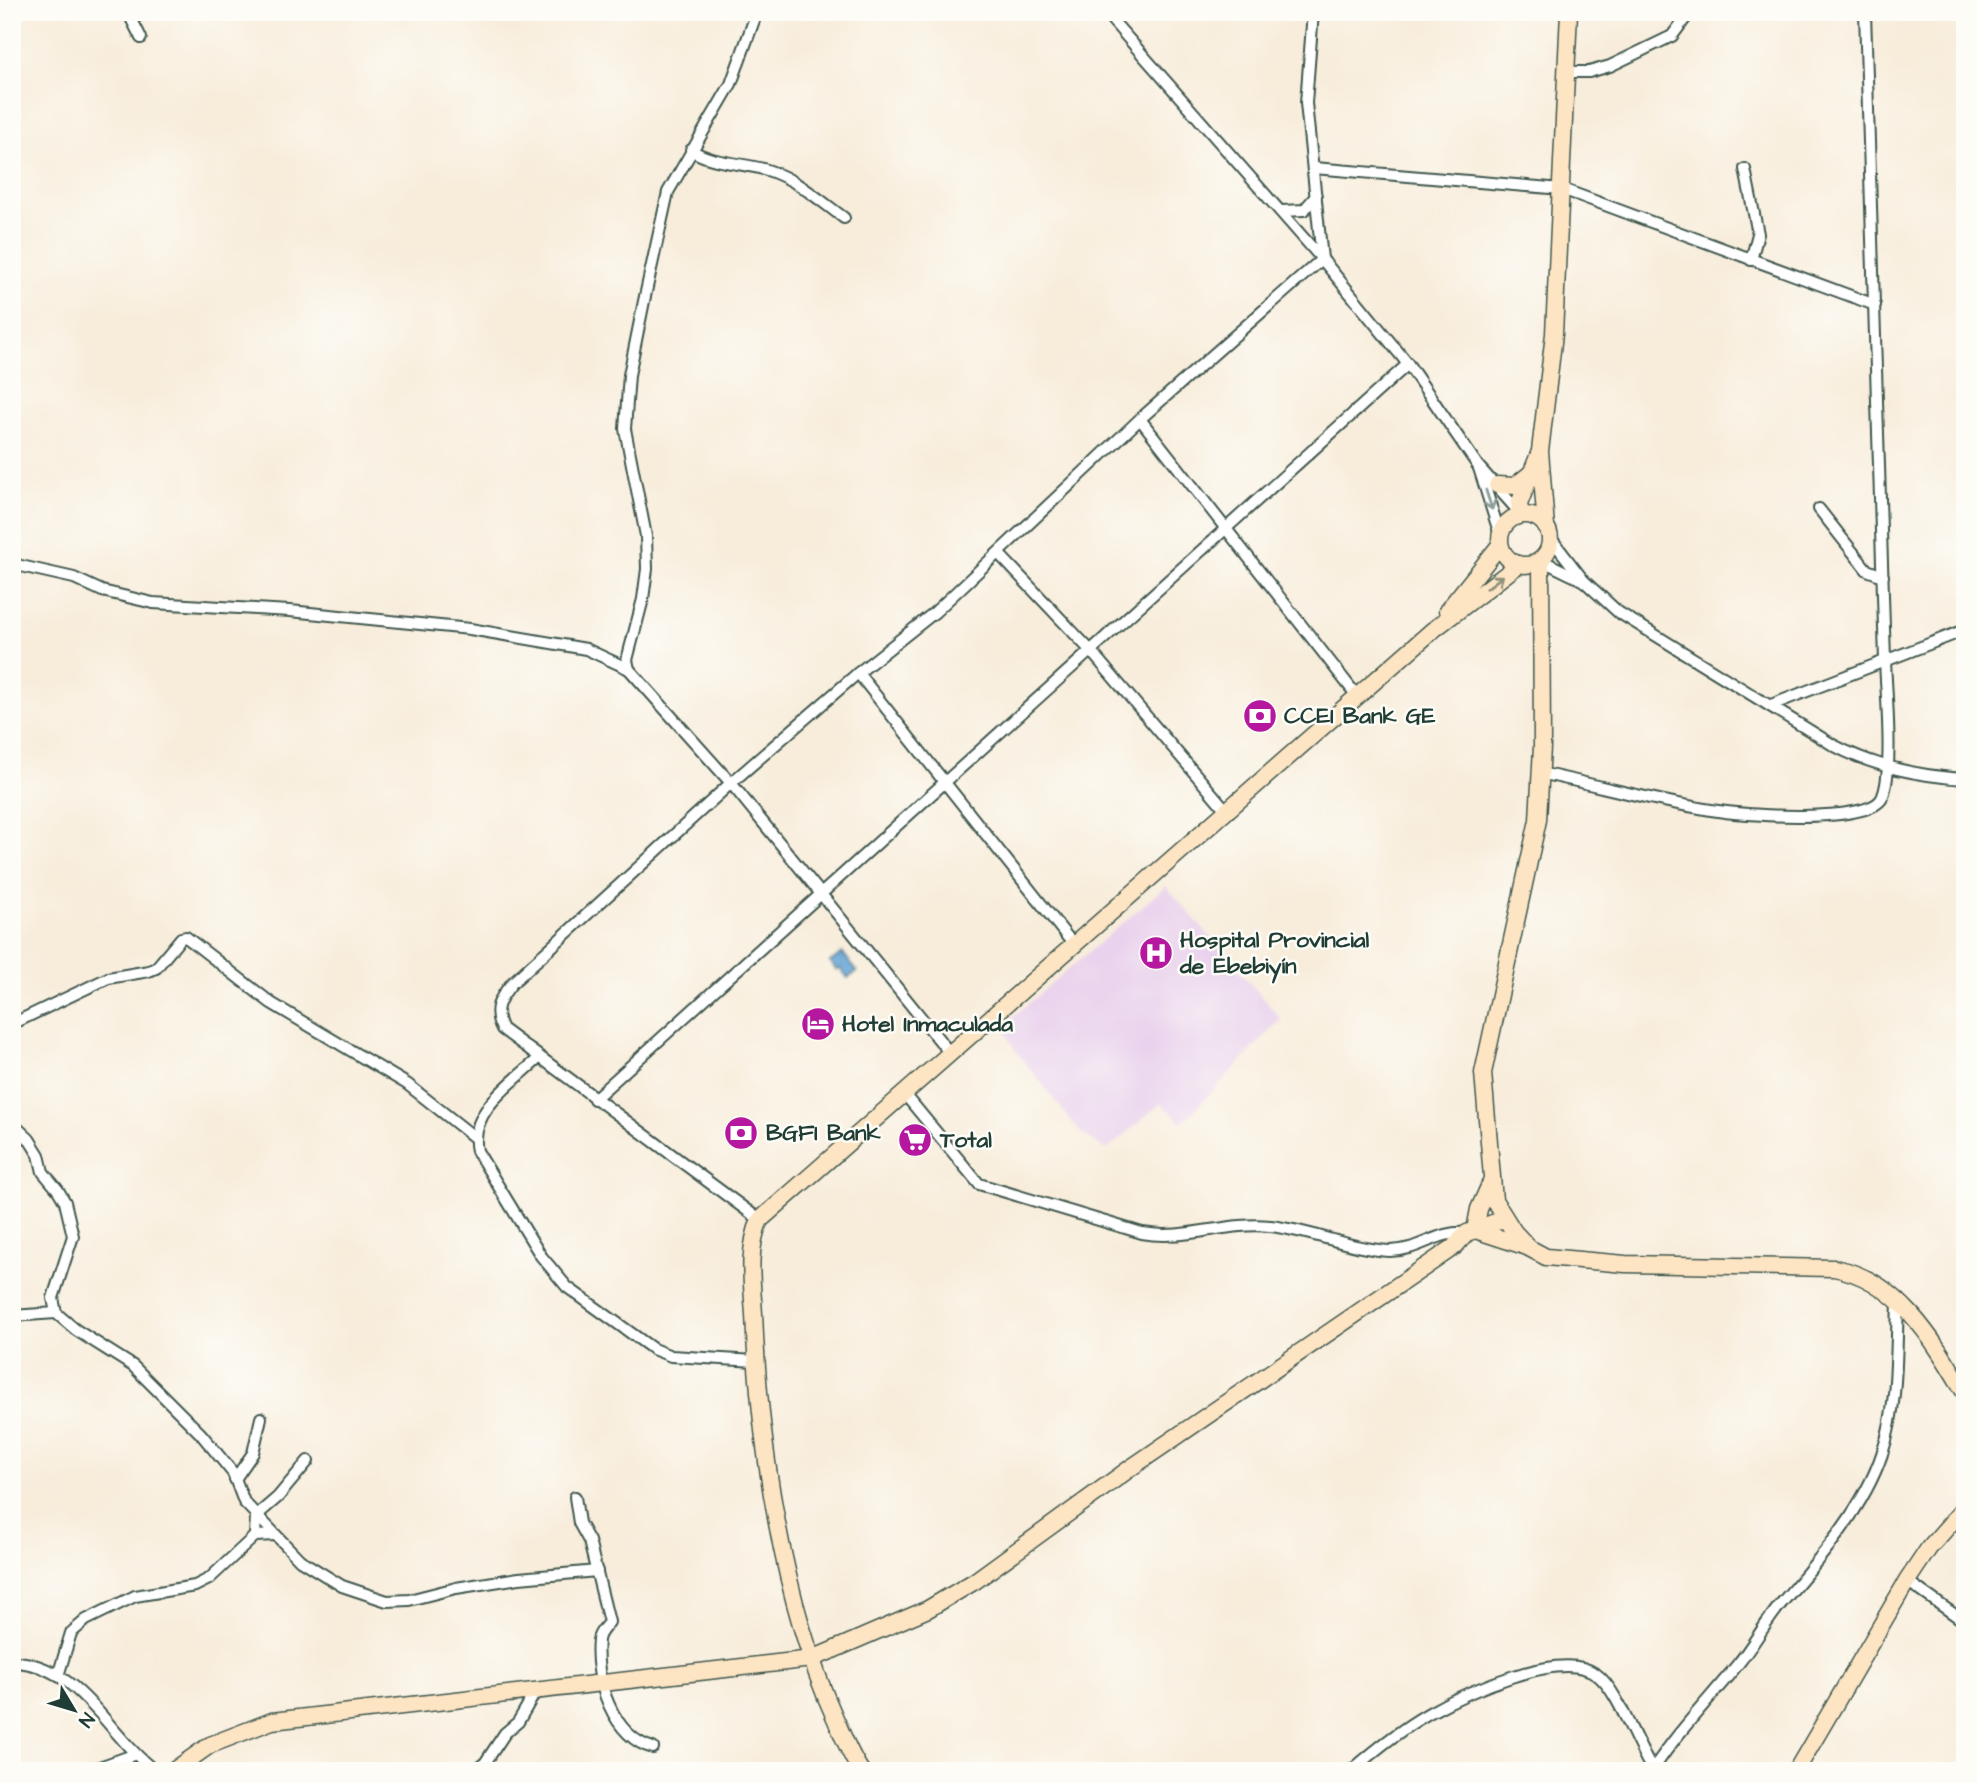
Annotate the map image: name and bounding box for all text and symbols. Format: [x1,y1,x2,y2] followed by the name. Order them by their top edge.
[1484,489,1496,511] one-way arrow
[1485,575,1504,590] one-way arrow
[1241,697,1279,735] bank icon: CCEI Bank GE
[1284,700,1436,732] place label: CCEI Bank GE
[1179,924,1369,984] place label: Hospital Provincial de Ebebiyín
[1137,934,1175,972] hospital icon: Hospital Provincial de Ebebiyín
[799,1005,837,1043] hotel icon: Hotel Inmaculada
[842,1008,1013,1040] place label: Hotel Inmaculada
[722,1114,760,1152] bank icon: BGFI Bank
[766,1117,881,1149] place label: BGFI Bank
[896,1121,934,1159] supermarket icon: Total
[939,1124,992,1156] place label: Total
[38,1674,108,1744] north arrow
[72,1707,101,1733] text: N

